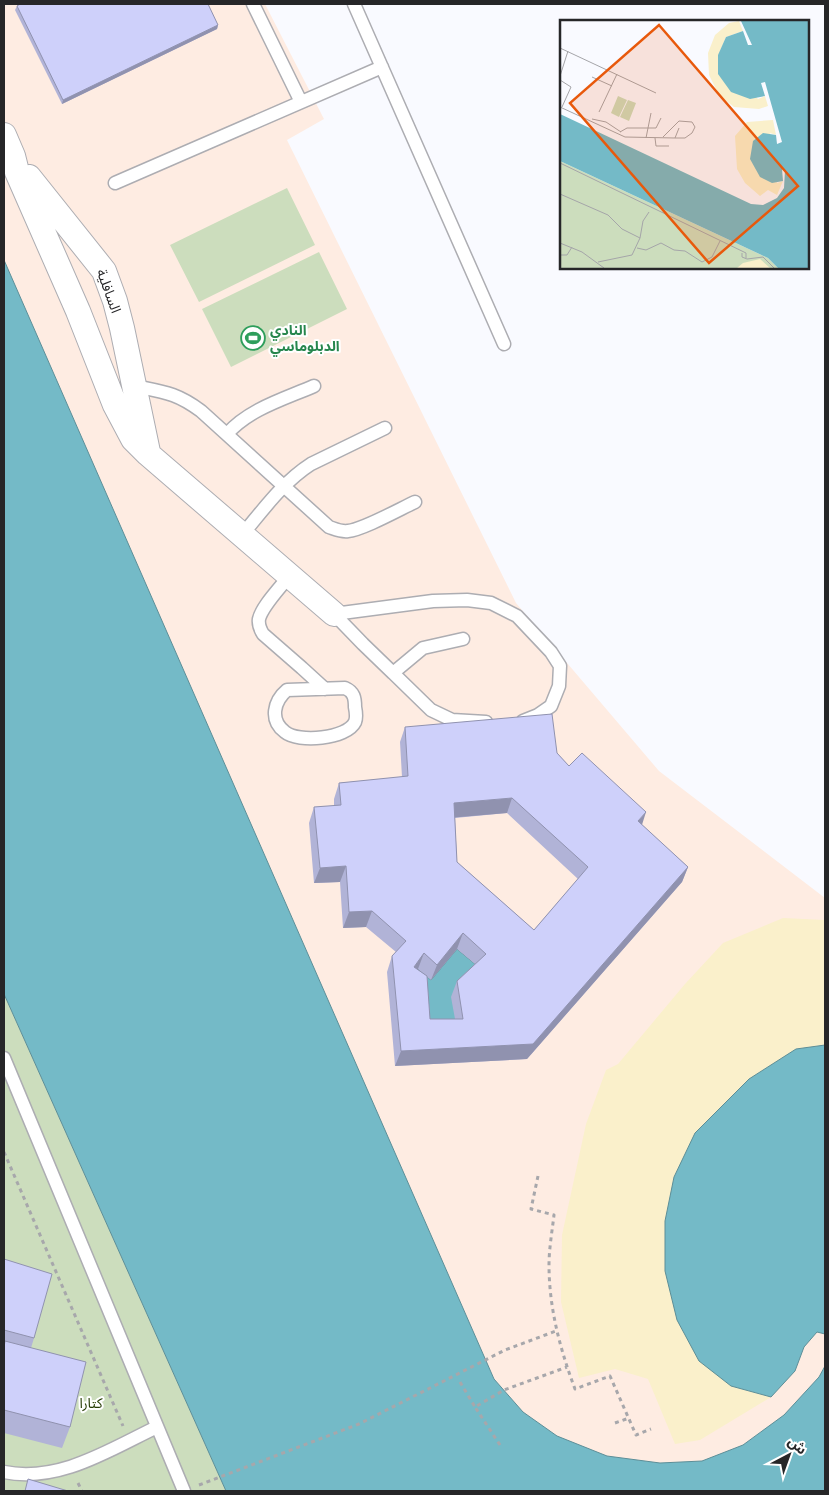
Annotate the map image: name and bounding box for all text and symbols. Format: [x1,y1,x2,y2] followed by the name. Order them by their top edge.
[560,20,809,269] inset map
[94,267,124,315] street label: السافلية
[270,322,340,357] place label: النادي الدبلوماسي
[240,325,266,351] sports icon: النادي الدبلوماسي
[79,1395,103,1412] park label: كتارا
[764,1430,814,1480] north arrow
[785,1433,810,1458] text: ش

